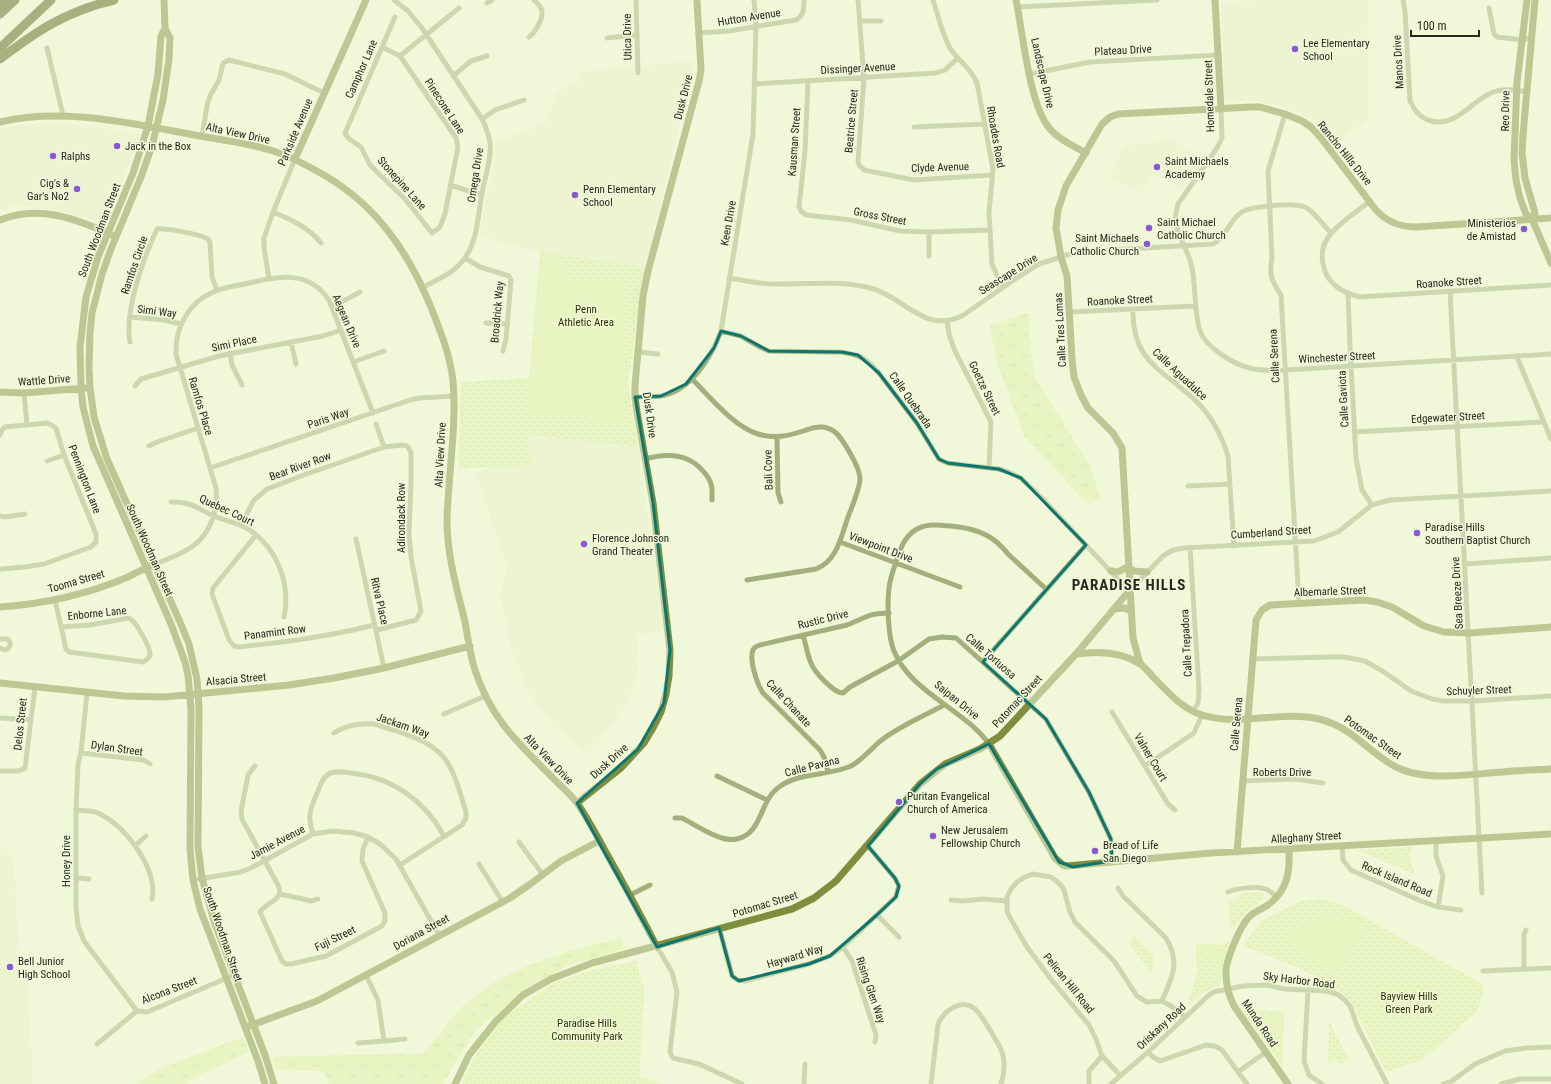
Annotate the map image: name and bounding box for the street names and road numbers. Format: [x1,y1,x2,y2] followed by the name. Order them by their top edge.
[717,6,782,29] street label: Hutton Avenue
[621,13,634,60] street label: Utica Drive
[1391,35,1406,89] street label: Manos Drive
[1028,37,1057,110] street label: Landscape Drive
[343,38,380,101] street label: Camphor Lane
[1094,43,1152,58] street label: Plateau Drive
[820,60,896,77] street label: Dissinger Avenue
[1202,60,1217,132] street label: Homedale Street
[672,73,695,121] street label: Dusk Drive
[422,76,467,137] street label: Pinecone Lane
[842,89,861,154] street label: Beatrice Street
[1499,90,1512,132] street label: Reo Drive
[275,97,316,168] street label: Parkside Avenue
[984,105,1007,169] street label: Rhoades Road
[786,107,803,177] street label: Kausman Street
[1315,119,1374,188] street label: Rancho Hills Drive
[205,120,271,147] street label: Alta View Drive
[465,147,486,203] street label: Omega Drive
[374,154,429,213] street label: Stonepine Lane
[911,160,969,175] street label: Clyde Avenue
[76,181,123,279] street label: South Woodman Street
[718,199,739,247] street label: Keen Drive
[852,205,907,228] street label: Gross Street
[118,234,151,296] street label: Ramfos Circle
[977,251,1040,298] street label: Seascape Drive
[1416,274,1482,291] street label: Roanoke Street
[488,280,507,343] street label: Broadrick Way
[329,292,364,350] street label: Aegean Drive
[1052,292,1069,368] street label: Calle Tres Lomas
[1087,292,1153,309] street label: Roanoke Street
[137,303,178,320] street label: Simi Way
[1267,329,1282,383] street label: Calle Serena
[210,332,258,355] street label: Simi Place
[1150,346,1210,403] street label: Calle Aguadulce
[1298,349,1376,366] street label: Winchester Street
[966,359,1003,417] street label: Goetze Street
[886,370,935,431] street label: Calle Quebrada
[1336,370,1351,428] street label: Calle Gaviota
[18,372,70,389] street label: Wattle Drive
[186,376,216,437] street label: Ramfos Place
[640,391,659,439] street label: Dusk Drive
[306,405,351,432] street label: Paris Way
[1411,409,1485,426] street label: Edgewater Street
[432,422,449,488] street label: Alta View Drive
[65,443,104,515] street label: Pennington Lane
[267,449,333,484] street label: Bear River Row
[761,450,776,490] street label: Bali Cove
[395,483,408,553] street label: Adirondack Row
[197,492,256,529] street label: Quebec Court
[123,502,176,598] street label: South Woodman Street
[1230,523,1312,542] street label: Cumberland Street
[847,529,915,566] street label: Viewpoint Drive
[1449,556,1466,630] street label: Sea Breeze Drive
[46,567,106,596] street label: Tooma Street
[368,576,391,626] street label: Ritva Place
[1294,584,1366,599] street label: Albemarle Street
[67,604,127,623] street label: Enborne Lane
[797,607,850,632] street label: Rustic Drive
[1178,609,1195,677] street label: Calle Trepadora
[243,622,307,643] street label: Panamint Row
[963,631,1019,682] street label: Calle Tortuosa
[205,670,267,689] street label: Alsacia Street
[990,672,1045,730] street label: Potomac Street
[763,677,814,730] street label: Calle Chanate
[932,678,982,722] street label: Saipan Drive
[1446,683,1512,698] street label: Schuyler Street
[11,697,30,751] street label: Delos Street
[1228,697,1245,752] street label: Calle Serena
[375,710,431,741] street label: Jackam Way
[1341,713,1404,762] street label: Potomac Street
[521,731,576,787] street label: Alta View Drive
[1131,731,1170,784] street label: Valner Court
[90,738,144,759] street label: Dylan Street
[588,741,631,782] street label: Dusk Drive
[783,753,841,780] street label: Calle Pavana
[1253,766,1311,779] street label: Roberts Drive
[247,822,307,862] street label: Jamie Avenue
[1270,829,1342,846] street label: Alleghany Street
[60,835,73,887] street label: Honey Drive
[1360,859,1434,900] street label: Rock Island Road
[200,885,245,983] street label: South Woodman Street
[731,888,799,921] street label: Potomac Street
[391,912,451,953] street label: Doriana Street
[313,923,358,954] street label: Fuji Street
[765,942,825,971] street label: Hayward Way
[1040,951,1097,1016] street label: Pelican Hill Road
[853,955,888,1025] street label: Rising Glen Way
[1262,970,1336,991] street label: Sky Harbor Road
[140,974,199,1007] street label: Alcona Street
[1239,997,1280,1049] street label: Munda Road
[1134,1000,1189,1052] street label: Oriskany Road

